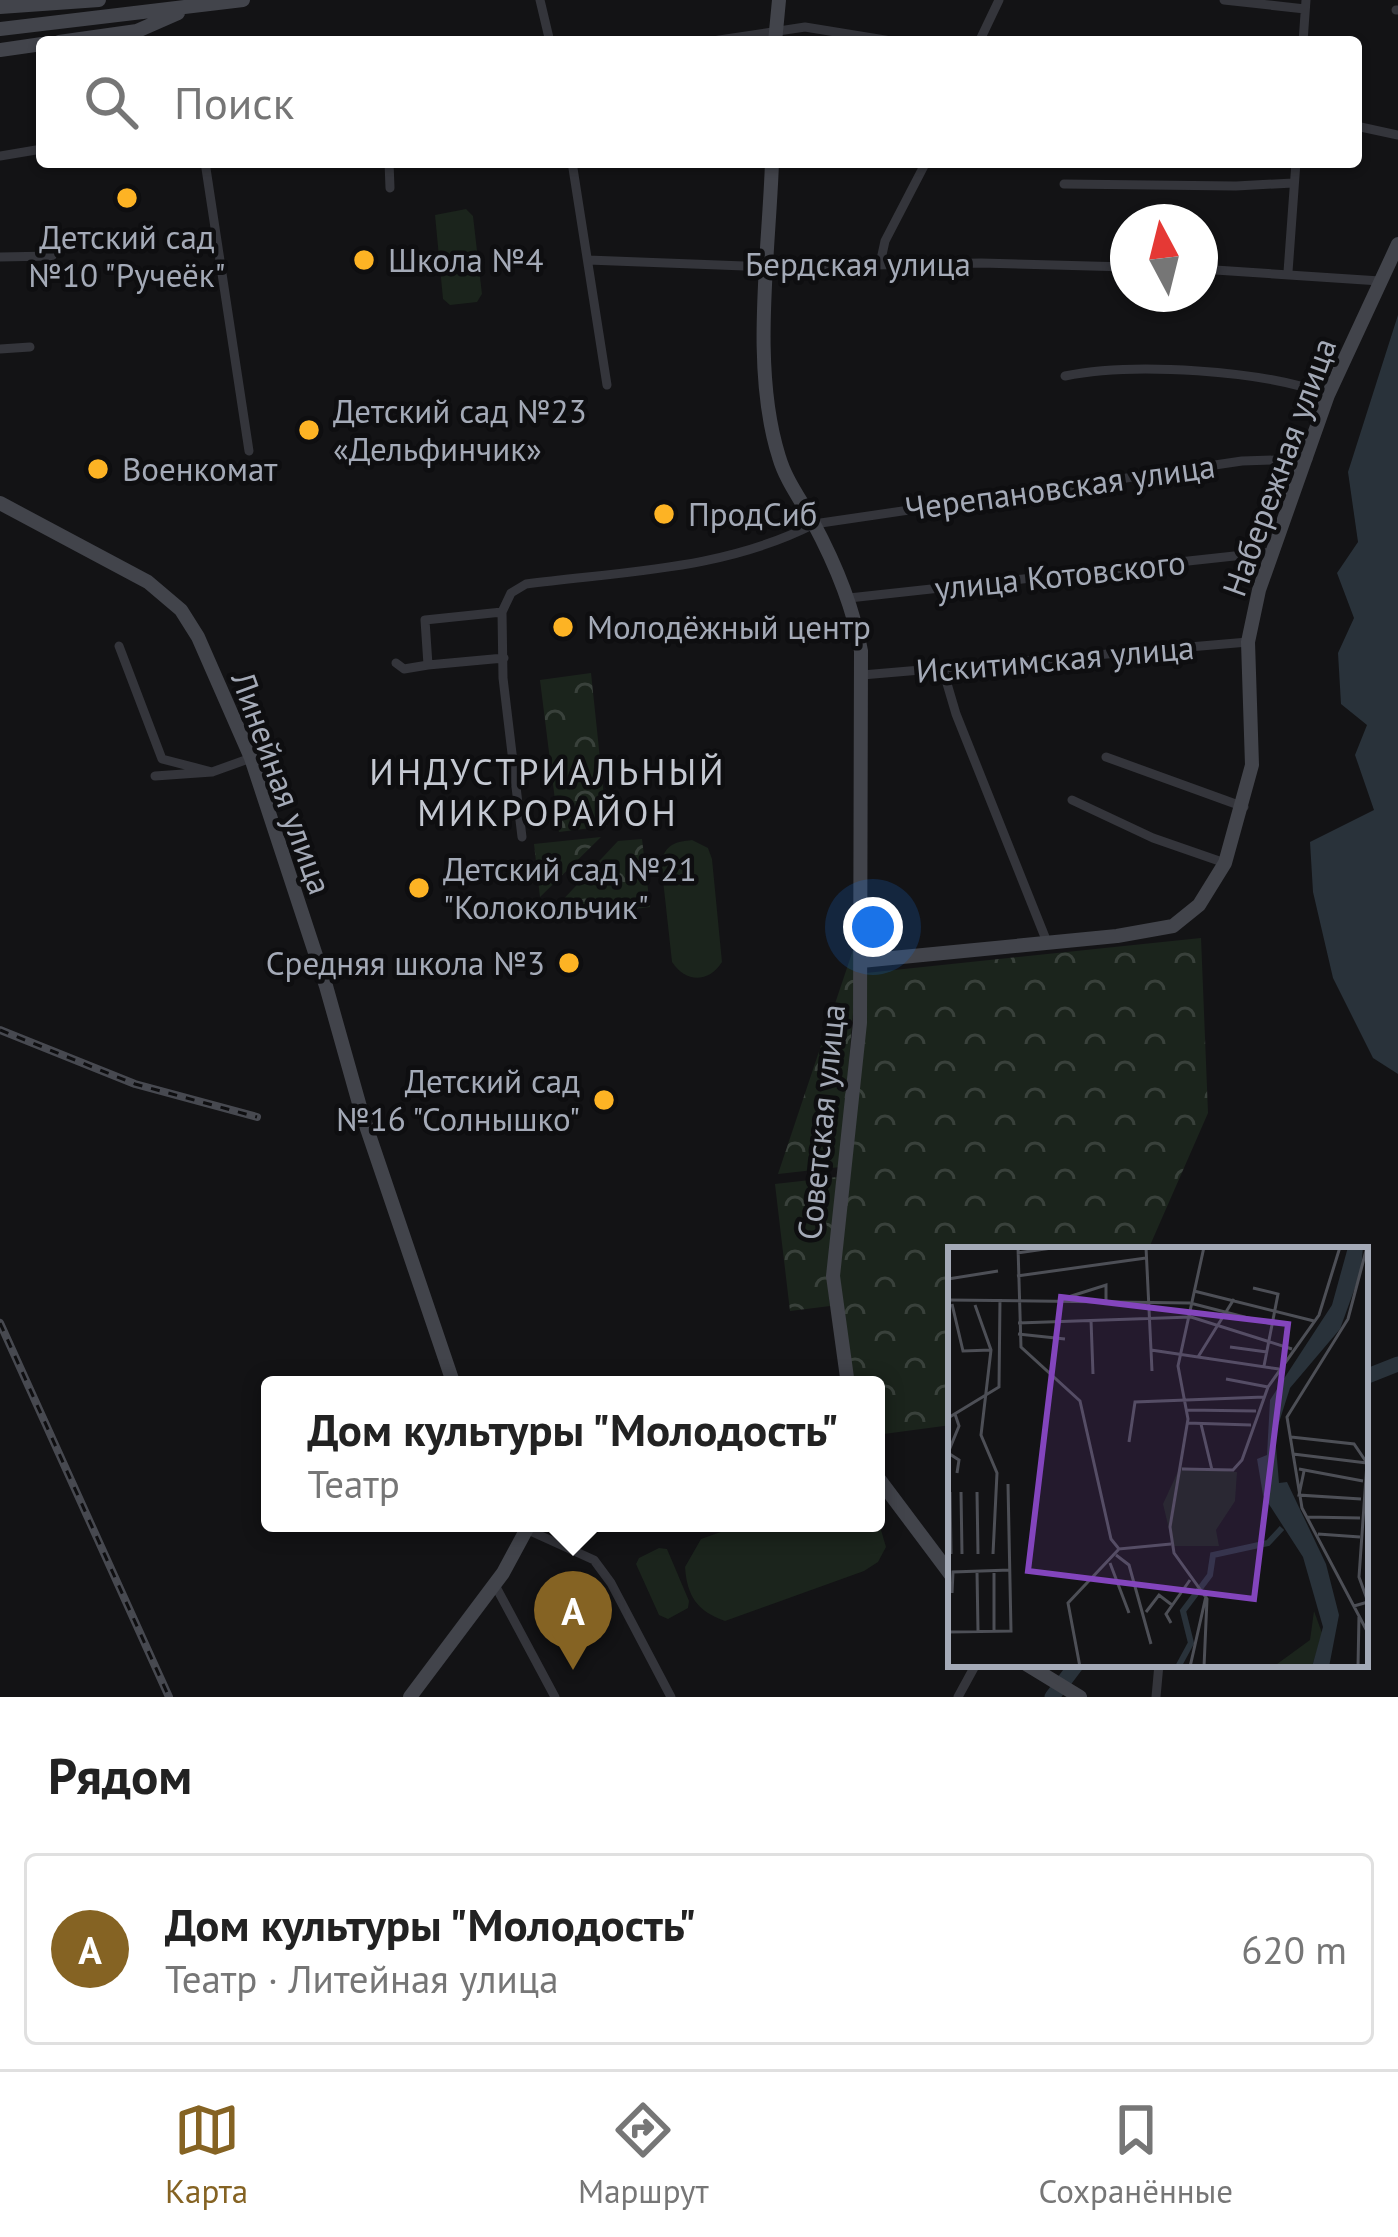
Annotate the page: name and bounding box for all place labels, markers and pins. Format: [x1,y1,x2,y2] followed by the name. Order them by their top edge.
[114,185,140,211] marker: Детский сад №10 "Ручеёк"
[28,215,226,296] place label: Детский сад №10 "Ручеёк"
[388,238,543,281] place label: Школа №4
[351,247,377,273] marker: Школа №4
[333,389,587,470] place label: Детский сад №23 «Дельфинчик»
[296,417,322,443] marker: Детский сад №23 «Дельфинчик»
[122,447,278,490] place label: Военкомат
[85,456,111,482] marker: Военкомат
[688,492,818,535] place label: ПродСиб
[651,501,677,527] marker: ПродСиб
[587,605,871,648] place label: Молодёжный центр
[550,614,576,640] marker: Молодёжный центр
[443,847,697,928] place label: Детский сад №21 "Колокольчик"
[406,875,432,901] marker: Детский сад №21 "Колокольчик"
[266,941,545,984] place label: Средняя школа №3
[556,950,582,976] marker: Средняя школа №3
[336,1059,580,1140] place label: Детский сад №16 "Солнышко"
[591,1087,617,1113] marker: Детский сад №16 "Солнышко"
[534,1571,612,1670] pin: A

